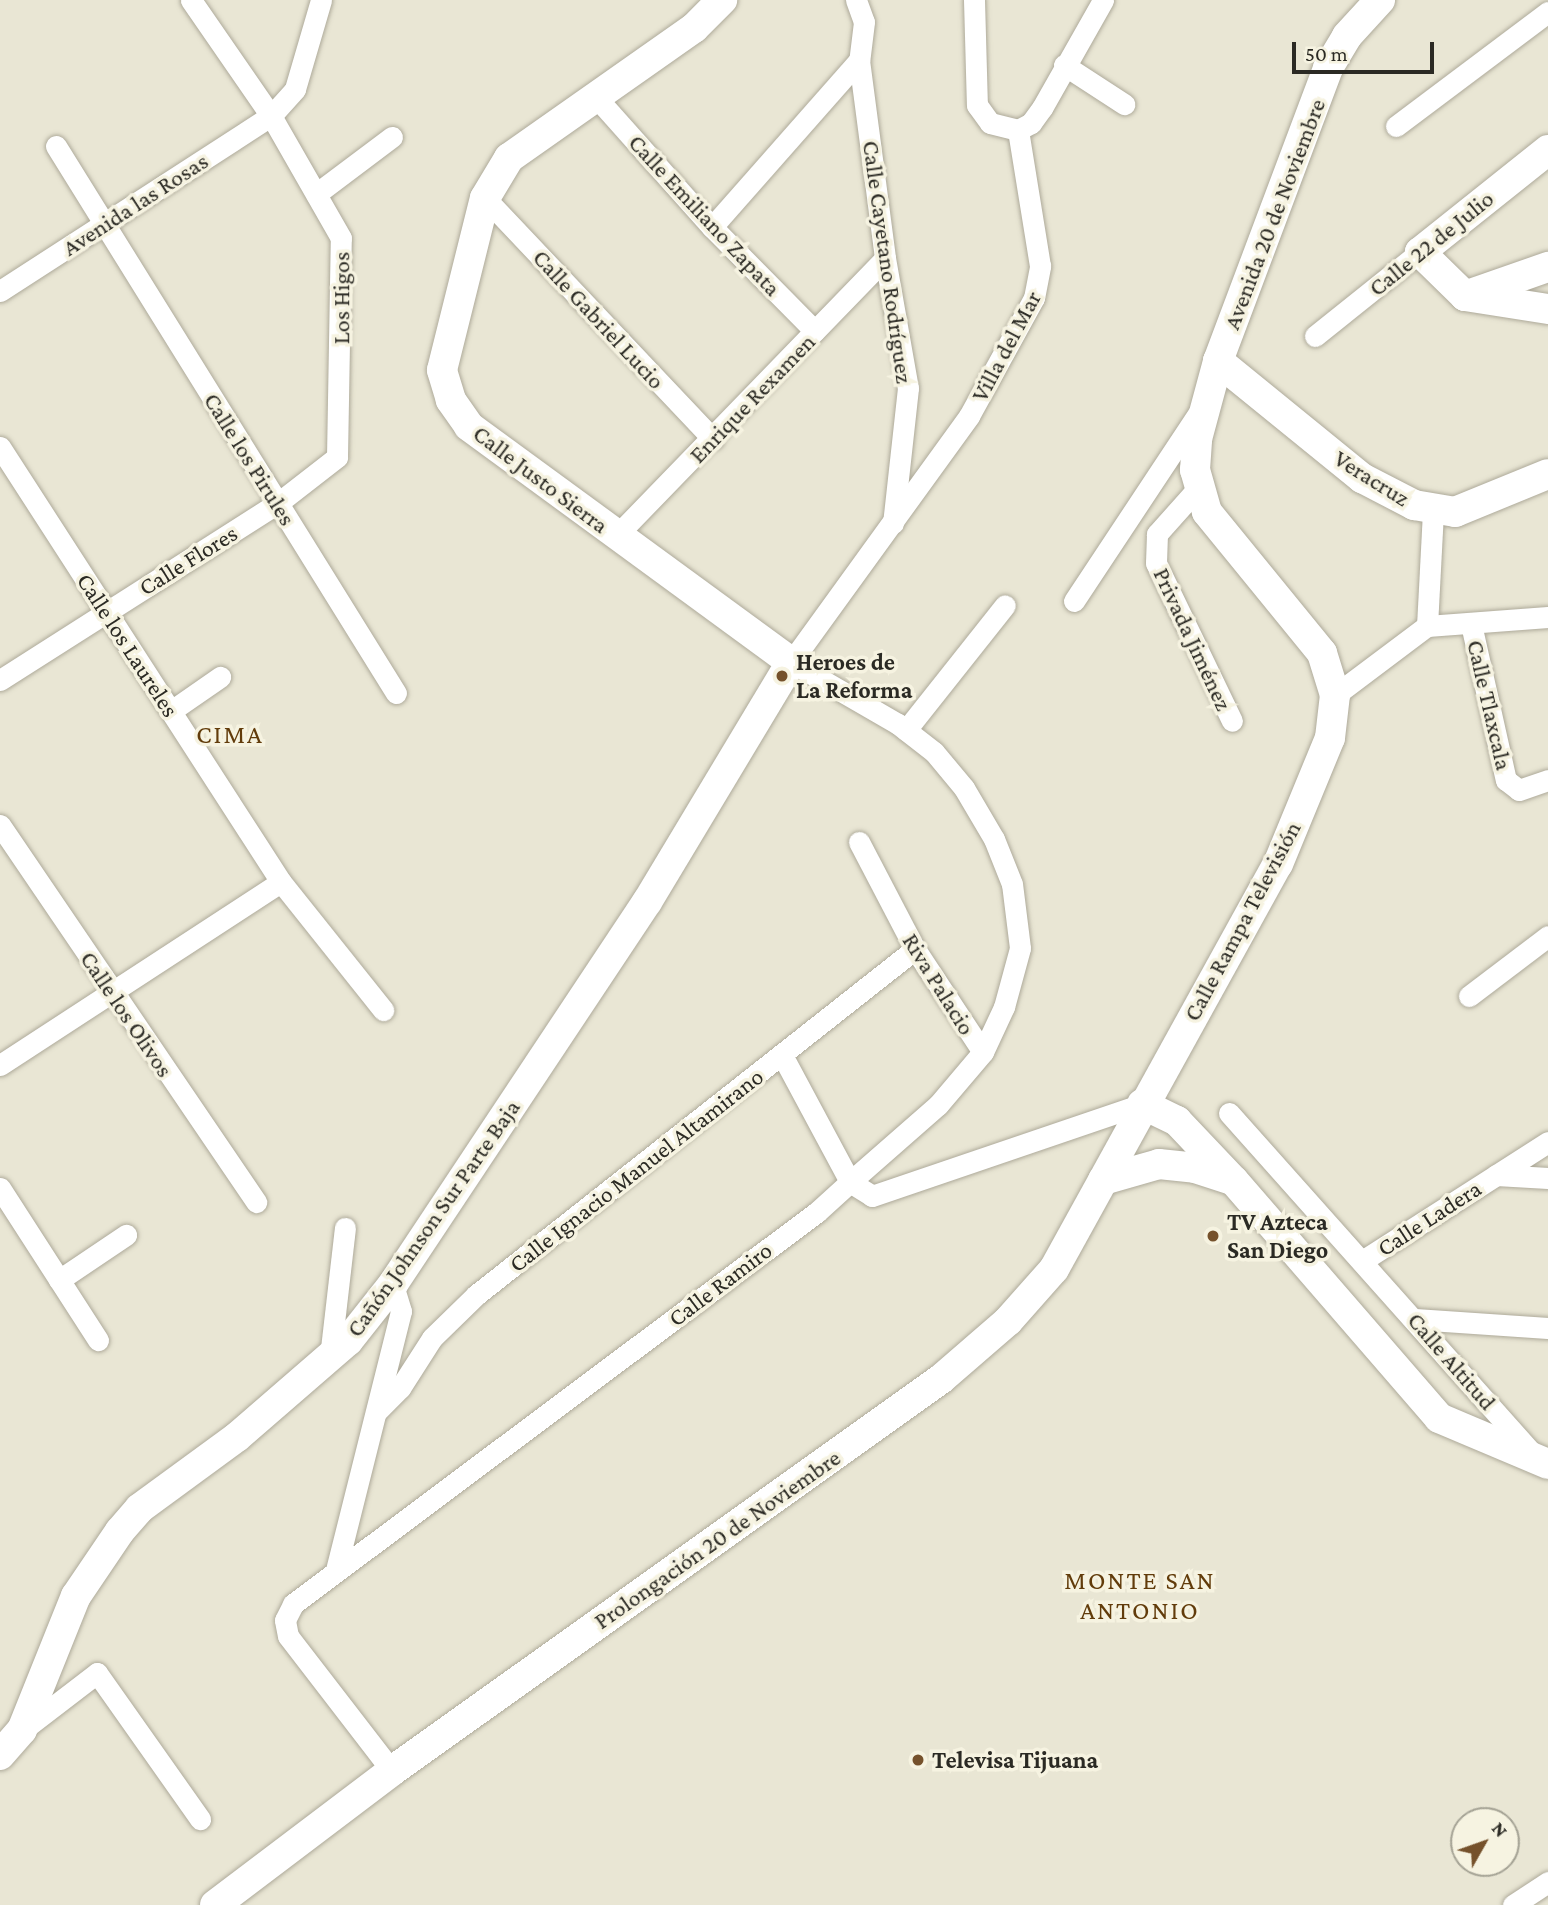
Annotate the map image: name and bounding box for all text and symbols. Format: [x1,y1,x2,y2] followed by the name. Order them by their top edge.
[1296,28,1438,72] scale bar
[1305,42,1348,66] text: 50 m
[1217,95,1331,333] street label: Avenida 20 de Noviembre
[623,128,787,302] street label: Calle Emiliano Zapata
[857,139,919,385] street label: Calle Cayetano Rodríguez
[57,146,213,262] street label: Avenida las Rosas
[1363,184,1499,302] street label: Calle 22 de Julio
[527,243,671,395] street label: Calle Gabriel Lucio
[327,252,355,344] street label: Los Higos
[965,286,1047,406] street label: Villa del Mar
[683,327,821,469] street label: Enrique Rexamen
[198,387,302,531] street label: Calle los Pirules
[468,419,614,539] street label: Calle Justo Sierra
[1329,444,1415,512] street label: Veracruz
[133,518,243,602] street label: Calle Flores
[1147,563,1239,715] street label: Privada Jiménez
[71,568,185,722] street label: Calle los Laureles
[1461,637,1519,773] street label: Calle Tlaxcala
[796,648,912,704] place label: Heroes de La Reforma
[774,668,790,684] marker: Heroes de La Reforma
[197,719,263,751] district label: CIMA
[1177,816,1307,1026] street label: Calle Rampa Televisión
[896,928,982,1040] street label: Riva Palacio
[74,946,180,1082] street label: Calle los Olivos
[503,1062,769,1278] street label: Calle Ignacio Manuel Altamirano
[340,1094,526,1342] street label: Cañón Johnson Sur Parte Baja
[1372,1174,1486,1262] street label: Calle Ladera
[1227,1208,1328,1264] place label: TV Azteca San Diego
[1205,1228,1221,1244] marker: TV Azteca San Diego
[662,1236,778,1332] street label: Calle Ramiro
[1402,1306,1502,1416] street label: Calle Altitud
[588,1443,846,1635] street label: Prolongación 20 de Noviembre
[1065,1565,1215,1626] district label: MONTE SAN ANTONIO
[932,1746,1098,1774] place label: Televisa Tijuana
[910,1752,926,1768] marker: Televisa Tijuana
[1450,1807,1520,1877] north arrow
[1488,1818,1512,1841] text: N

